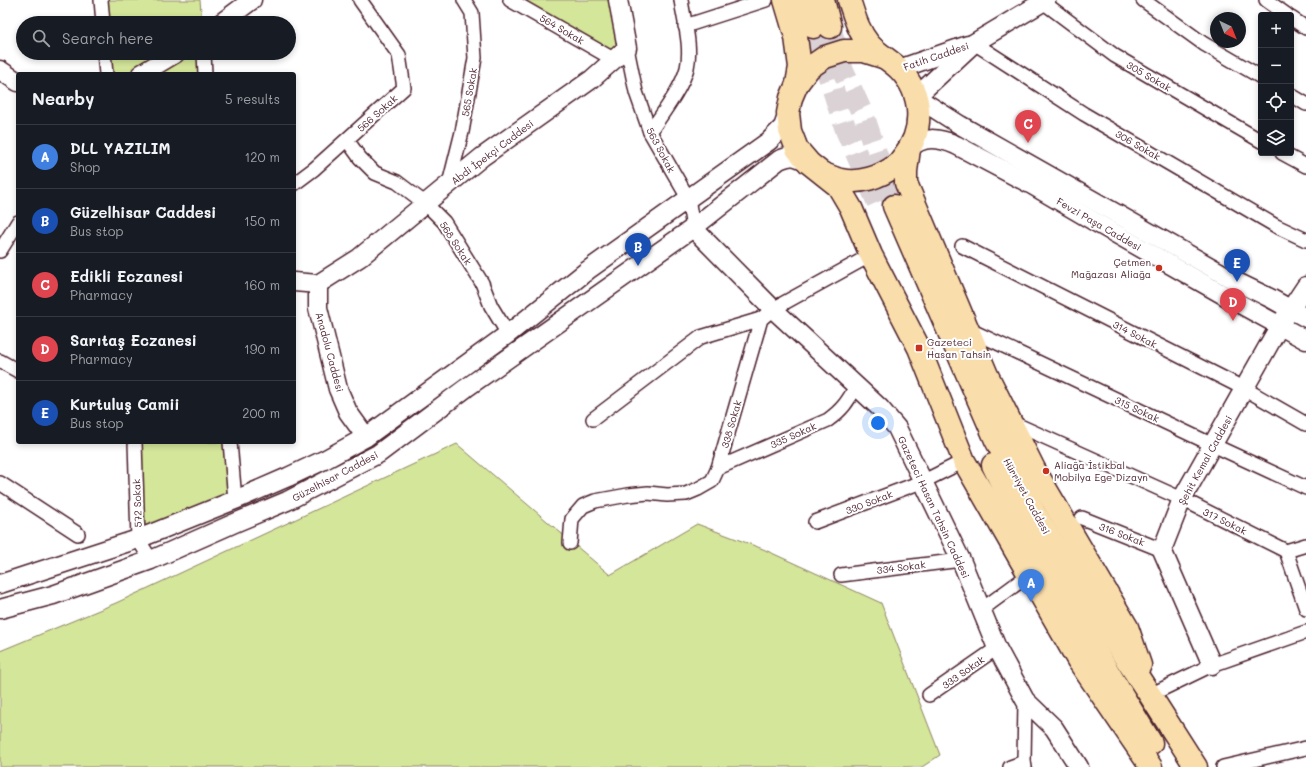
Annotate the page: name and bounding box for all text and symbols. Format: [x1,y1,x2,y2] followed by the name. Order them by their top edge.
[537,11,587,47] street label: 564 Sokak
[1210,12,1246,48] north arrow
[1258,12,1294,156] map controls
[1258,12,1294,48] button: +
[16,16,296,60] search box
[30,27,52,49] icon: search
[62,28,153,48] text: Search here
[901,38,971,74] street label: Fatih Caddesi
[1258,48,1294,84] button: −
[1124,58,1174,94] street label: 305 Sokak
[458,67,480,117] street label: 565 Sokak
[1258,84,1294,120] button: locate
[32,87,94,109] text: Nearby
[225,90,280,107] text: 5 results
[354,91,400,135] street label: 566 Sokak
[1015,110,1041,143] pin: C
[448,116,536,188] street label: Abdi İpekçi Caddesi
[1258,120,1294,156] button: layers
[643,125,679,175] street label: 563 Sokak
[1113,127,1163,163] street label: 306 Sokak
[70,138,171,158] text: DLL YAZILIM
[40,148,50,165] text: A
[244,148,280,165] text: 120 m
[70,158,100,175] text: Shop
[1054,194,1144,254] street label: Fevzi Paşa Caddesi
[70,202,216,222] text: Güzelhisar Caddesi
[41,212,49,229] text: B
[244,212,280,229] text: 150 m
[437,218,475,268] street label: 568 Sokak
[70,222,123,239] text: Bus stop
[625,233,651,266] pin: B
[1224,249,1250,282] pin: E
[1071,255,1151,281] place label: Çetmen Mağazası Aliağa
[1154,263,1164,273] marker: Çetmen Mağazası Aliağa
[70,266,183,286] text: Edikli Eczanesi
[40,276,50,293] text: C
[244,276,280,293] text: 160 m
[70,286,133,303] text: Pharmacy
[1220,288,1246,321] pin: D
[313,310,347,394] street label: Anadolu Caddesi
[1111,317,1159,351] street label: 314 Sokak
[70,330,197,350] text: Sarıtaş Eczanesi
[927,335,991,361] place label: Gazeteci Hasan Tahsin
[40,340,50,357] text: D
[244,340,280,357] text: 190 m
[914,343,924,353] marker: Gazeteci Hasan Tahsin
[70,350,133,367] text: Pharmacy
[1112,393,1162,425] street label: 315 Sokak
[70,394,180,414] text: Kurtuluş Camii
[717,398,745,450] street label: 338 Sokak
[41,404,49,421] text: E
[242,404,280,421] text: 200 m
[868,413,888,433] your location
[1175,413,1235,507] street label: Şehit Kemal Caddesi
[70,414,123,431] text: Bus stop
[768,419,818,451] street label: 335 Sokak
[895,434,973,580] street label: Gazeteci Hasan Tahsin Caddesi
[290,447,380,505] street label: Güzelhisar Caddesi
[1000,455,1054,537] street label: Hürriyet Caddesi
[1054,458,1148,484] place label: Aliağa İstikbal Mobilya Ege Dizayn
[1041,466,1051,476] marker: Aliağa İstikbal Mobilya Ege Dizayn
[129,478,145,528] street label: 572 Sokak
[843,487,895,517] street label: 330 Sokak
[1201,504,1249,538] street label: 317 Sokak
[1097,519,1147,549] street label: 316 Sokak
[876,557,926,577] street label: 334 Sokak
[1018,569,1044,602] pin: A
[939,652,987,692] street label: 333 Sokak

